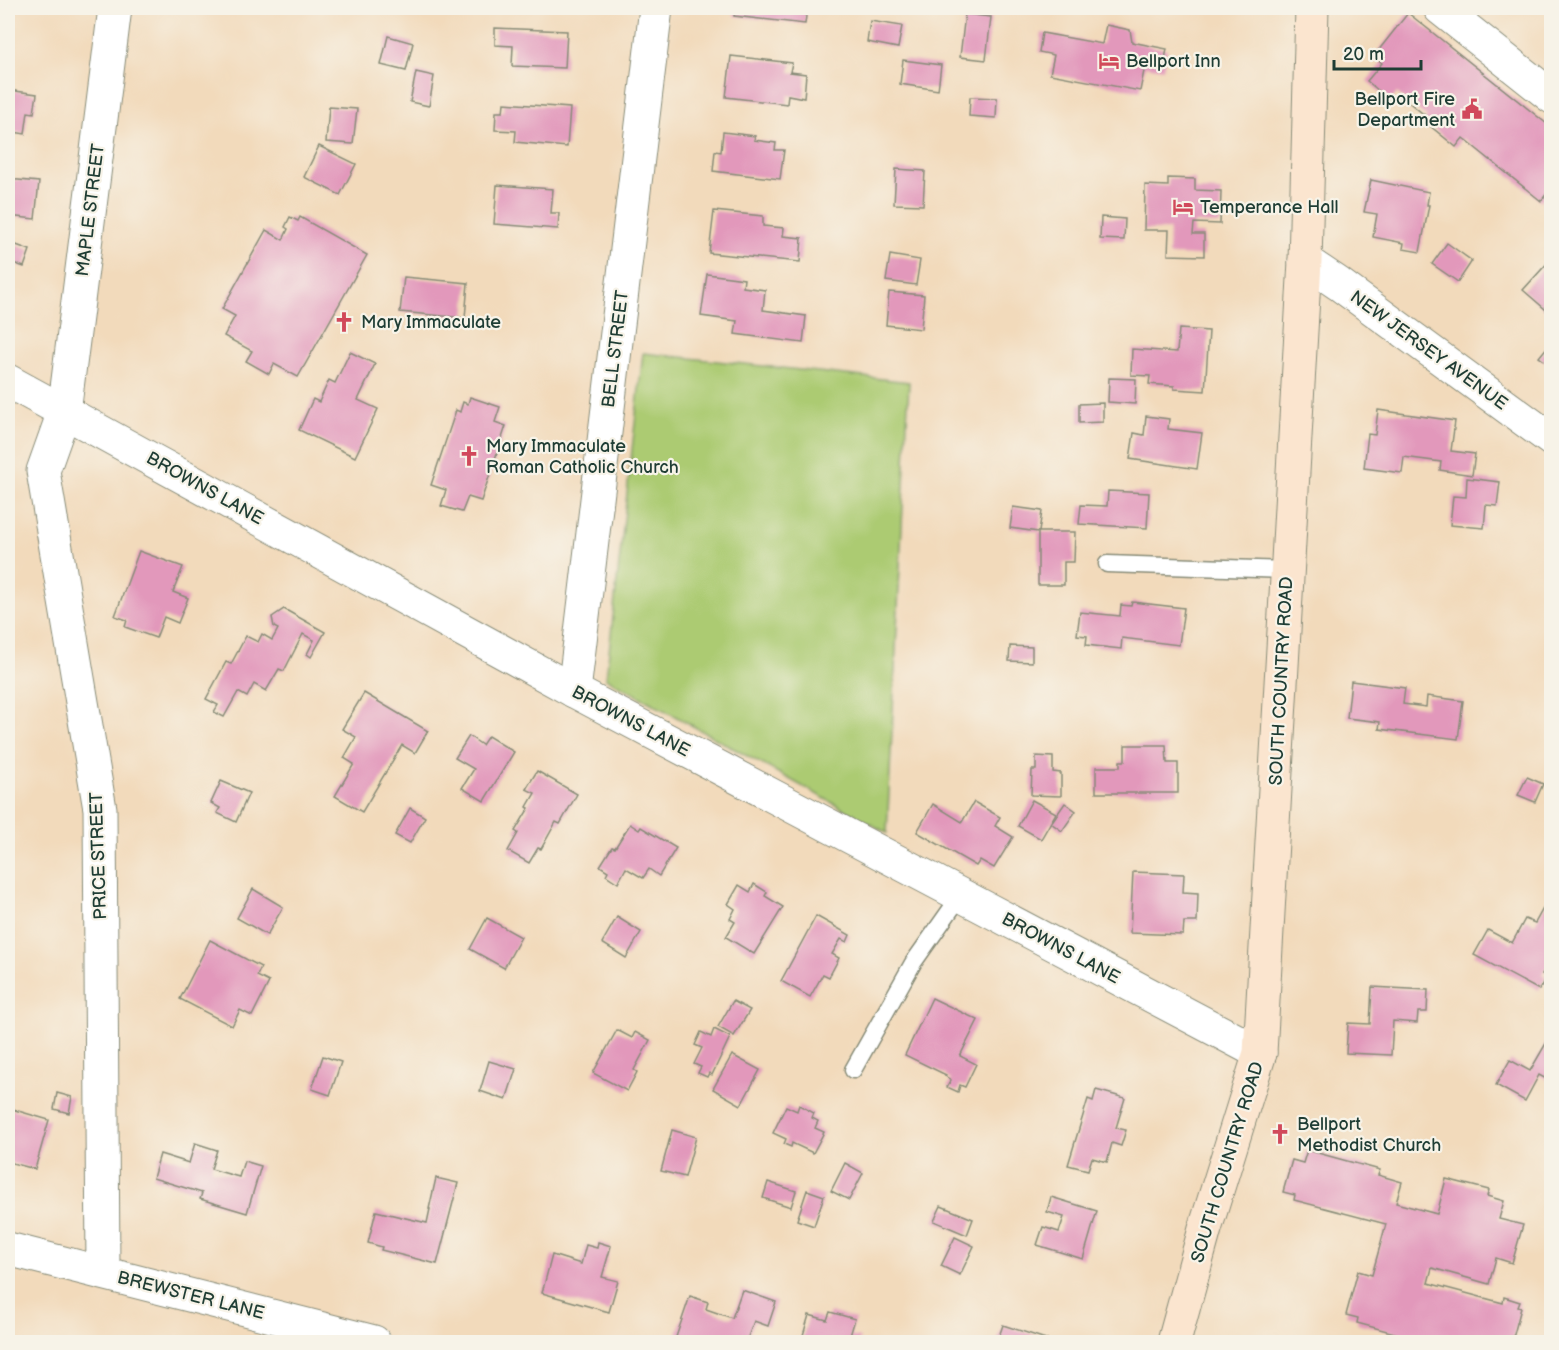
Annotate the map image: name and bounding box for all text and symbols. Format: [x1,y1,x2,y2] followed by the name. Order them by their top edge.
[1334,33,1421,71] scale bar
[1343,44,1384,65] text: 20 m
[1097,49,1121,73] hotel icon: Bellport Inn
[1126,51,1221,72] place label: Bellport Inn
[1354,89,1455,131] place label: Bellport Fire Department
[1460,97,1484,121] public building icon: Bellport Fire Department
[72,142,109,277] street label: MAPLE STREET
[1171,195,1195,219] hotel icon: Temperance Hall
[1200,197,1339,218] place label: Temperance Hall
[1346,286,1512,415] street label: NEW JERSEY AVENUE
[598,289,633,409] street label: BELL STREET
[332,310,356,334] church icon: Mary Immaculate
[361,312,501,333] place label: Mary Immaculate
[486,436,679,478] place label: Mary Immaculate Roman Catholic Church
[457,444,481,468] church icon: Mary Immaculate Roman Catholic Church
[142,448,267,529] street label: BROWNS LANE
[1266,576,1297,786] street label: SOUTH COUNTRY ROAD
[568,681,694,761] street label: BROWNS LANE
[86,792,111,920] street label: PRICE STREET
[998,908,1124,988] street label: BROWNS LANE
[1187,1059,1268,1265] street label: SOUTH COUNTRY ROAD
[1297,1114,1441,1156] place label: Bellport Methodist Church
[1268,1122,1292,1146] church icon: Bellport Methodist Church
[115,1267,267,1324] street label: BREWSTER LANE

